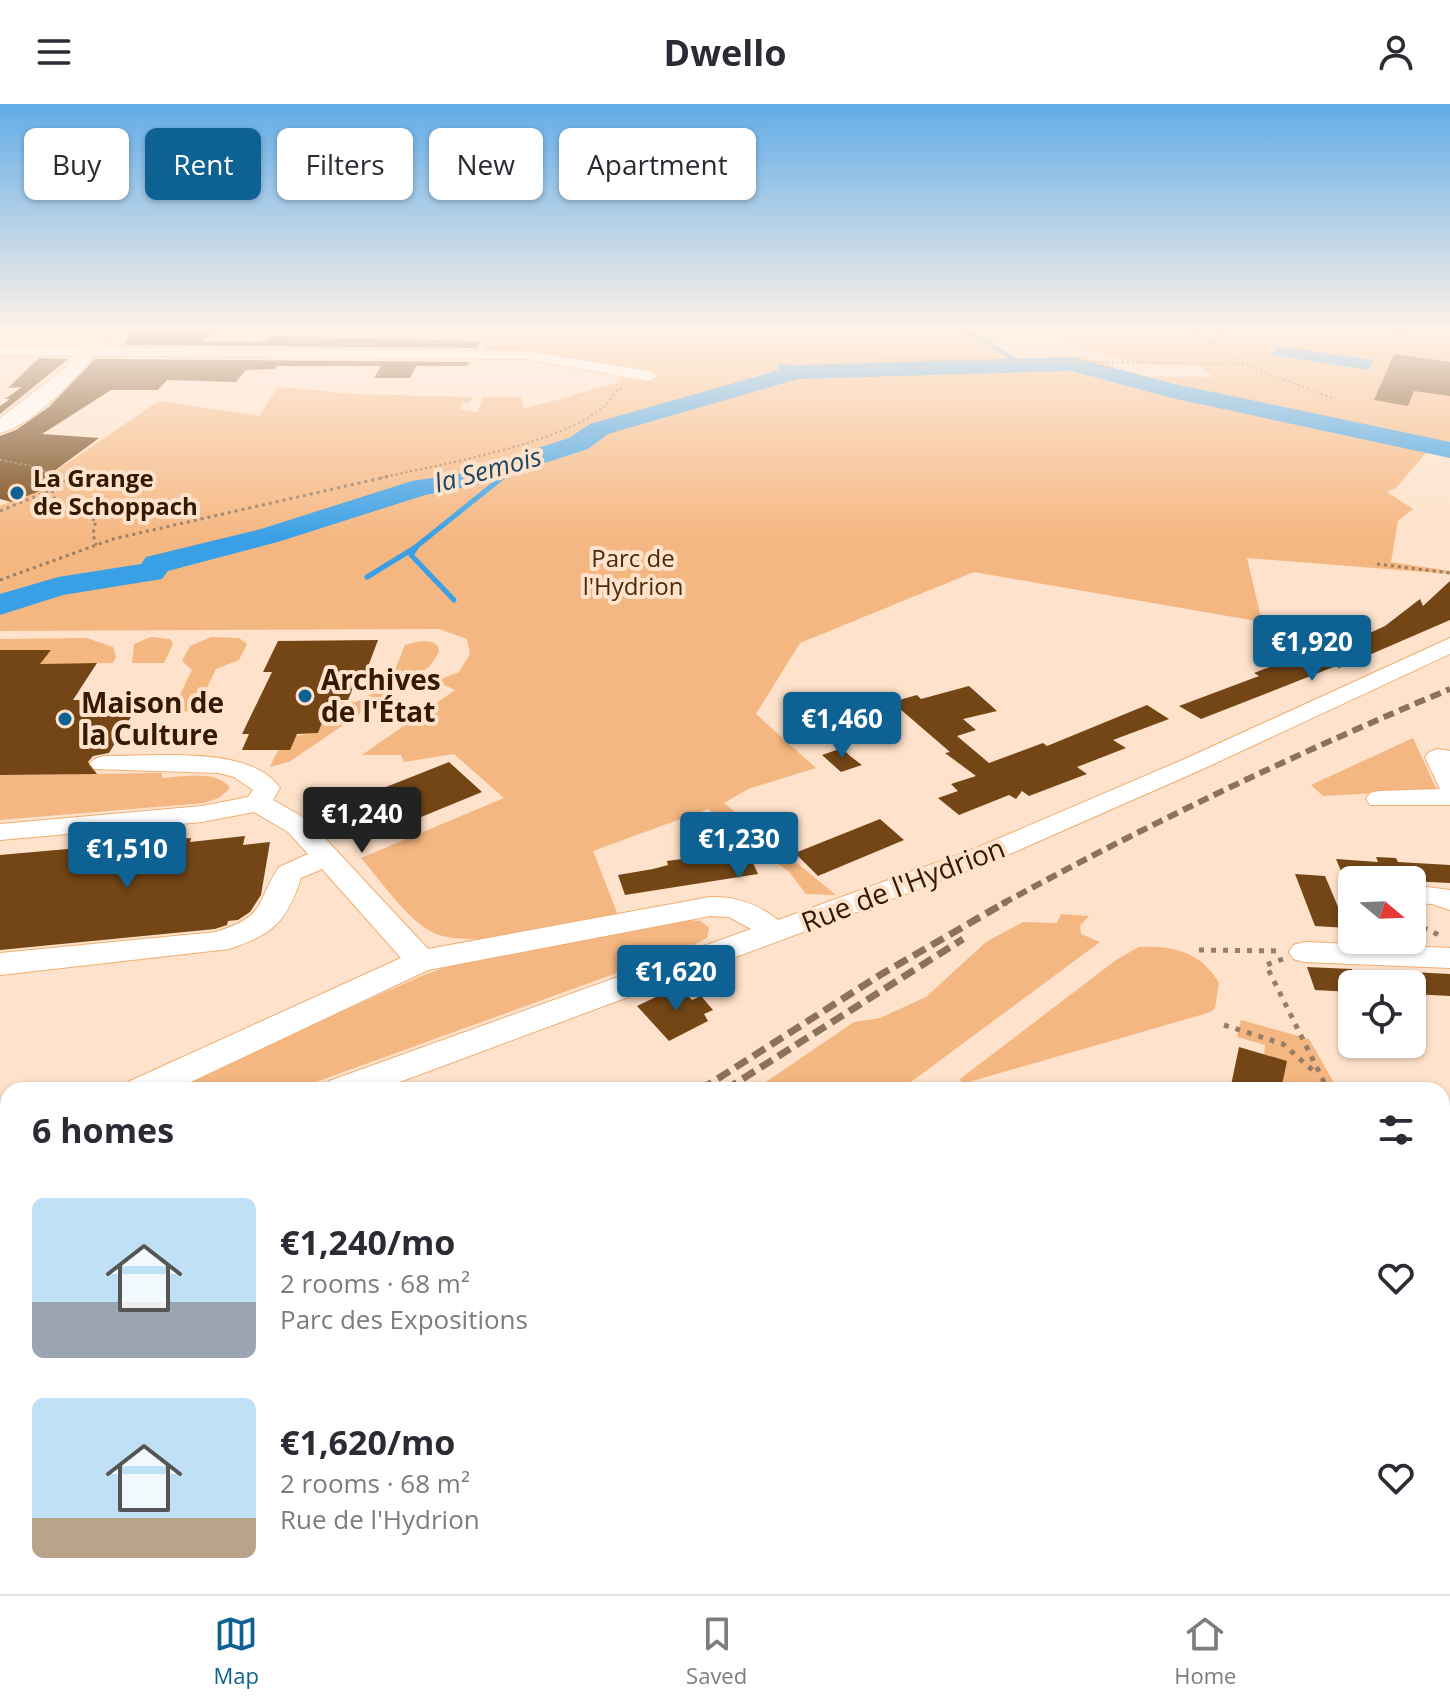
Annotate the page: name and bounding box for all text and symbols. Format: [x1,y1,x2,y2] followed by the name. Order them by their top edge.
[664,28,787,77] text: Dwello
[32,30,76,74] icon: menu
[1374,30,1418,74] icon: person
[24,128,129,200] chip: Buy
[145,128,261,200] chip: Rent
[277,128,413,200] chip: Filters
[429,128,543,200] chip: New
[559,128,756,200] chip: Apartment
[430,438,545,501] water label: la Semois
[33,461,198,522] place label: La Grange de Schoppach
[8,484,26,502] marker: La Grange de Schoppach
[583,541,683,602] park label: Parc de l'Hydrion
[1247,615,1377,683] pin: €1,920
[1271,623,1353,659] text: €1,920
[321,660,441,730] place label: Archives de l'État
[81,683,224,753] place label: Maison de la Culture
[296,687,314,705] marker: Archives de l'État
[777,692,907,760] pin: €1,460
[801,700,883,736] text: €1,460
[56,710,74,728] marker: Maison de la Culture
[297,787,427,855] pin: €1,240
[321,795,403,831] text: €1,240
[674,812,804,880] pin: €1,230
[698,820,780,856] text: €1,230
[62,822,192,890] pin: €1,510
[795,828,1010,940] street label: Rue de l'Hydrion
[86,830,168,866] text: €1,510
[1338,866,1426,954] north arrow
[1338,866,1426,1058] map controls
[611,945,741,1013] pin: €1,620
[635,953,717,989] text: €1,620
[1338,970,1426,1058] button: locate
[32,1107,174,1153] text: 6 homes
[1374,1108,1418,1152] icon: filters
[280,1219,455,1265] text: €1,240/mo
[96,1230,192,1326] icon: home
[1374,1256,1418,1300] icon: heart
[280,1265,470,1301] text: 2 rooms · 68 m²
[280,1301,528,1337] text: Parc des Expositions
[280,1419,455,1465] text: €1,620/mo
[96,1430,192,1526] icon: home
[1374,1456,1418,1500] icon: heart
[280,1465,470,1501] text: 2 rooms · 68 m²
[280,1501,480,1537] text: Rue de l'Hydrion
[214,1612,259,1690] tab: Map
[686,1612,747,1690] tab: Saved
[1174,1612,1236,1690] tab: Home

